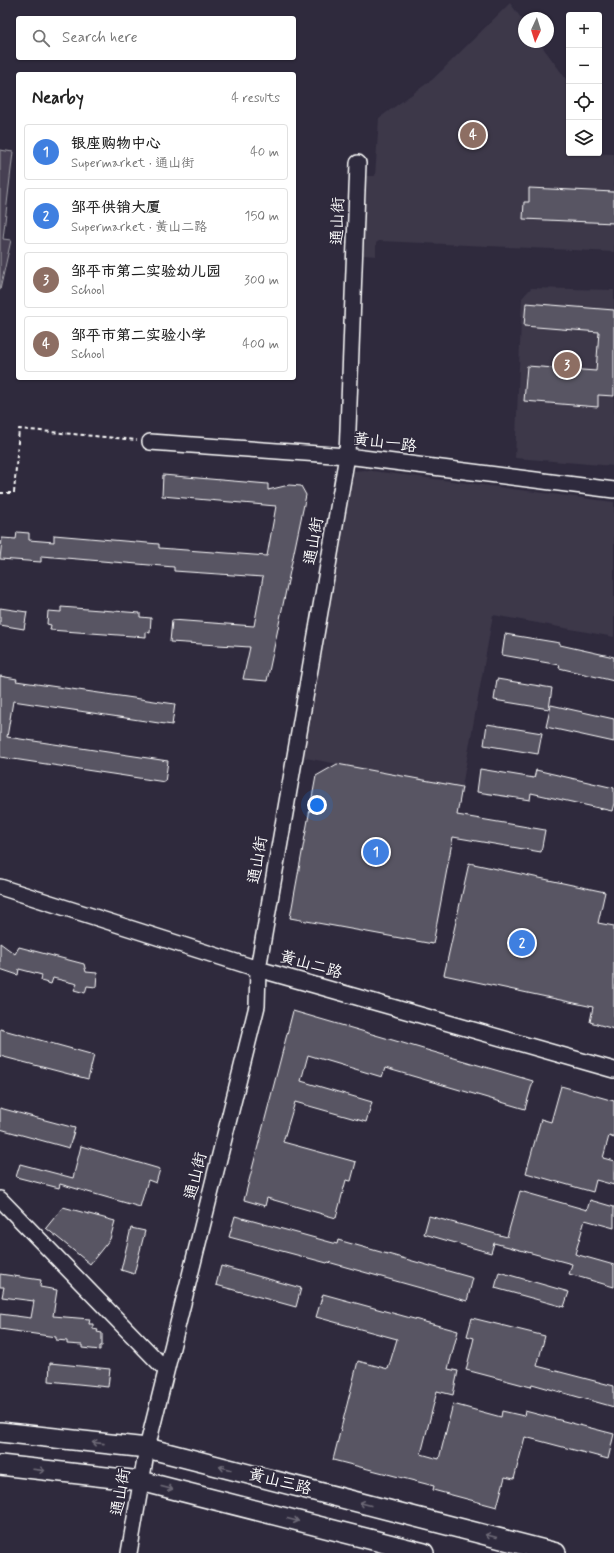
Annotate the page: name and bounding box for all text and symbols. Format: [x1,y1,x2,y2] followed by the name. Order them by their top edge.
[518,12,554,48] north arrow
[566,12,602,156] map controls
[566,12,602,48] button: +
[16,16,296,60] search box
[30,27,52,49] icon: search
[62,28,138,48] text: Search here
[566,48,602,84] button: −
[566,84,602,120] button: locate
[32,87,84,109] text: Nearby
[231,90,280,107] text: 4 results
[460,120,486,150] pin: 4
[566,120,602,156] button: layers
[71,134,161,154] text: 银座购物中心
[43,144,49,161] text: 1
[250,144,279,161] text: 40 m
[71,155,194,172] text: Supermarket · 通山街
[327,197,349,245] street label: 通山街
[71,198,161,218] text: 邹平供销大厦
[43,208,49,225] text: 2
[245,208,279,225] text: 150 m
[71,219,207,236] text: Supermarket · 黄山二路
[71,262,221,282] text: 邹平市第二实验幼儿园
[43,272,49,289] text: 3
[244,272,279,289] text: 300 m
[71,282,105,299] text: School
[71,326,206,346] text: 邹平市第二实验小学
[42,336,50,353] text: 4
[242,336,279,353] text: 400 m
[71,346,105,363] text: School
[554,350,580,380] pin: 3
[352,429,418,457] street label: 黄山一路
[299,516,329,566] street label: 通山街
[307,795,327,815] your location
[243,835,273,885] street label: 通山街
[363,837,389,867] pin: 1
[509,928,535,958] pin: 2
[277,946,345,984] street label: 黄山二路
[180,1150,212,1202] street label: 通山街
[92,1439,105,1447] one-way arrow
[219,1464,232,1472] one-way arrow
[246,1464,314,1500] street label: 黄山三路
[32,1466,45,1473] one-way arrow
[106,1467,136,1517] street label: 通山街
[160,1485,173,1492] one-way arrow
[359,1500,372,1507] one-way arrow
[286,1517,299,1524] one-way arrow
[484,1532,497,1540] one-way arrow

